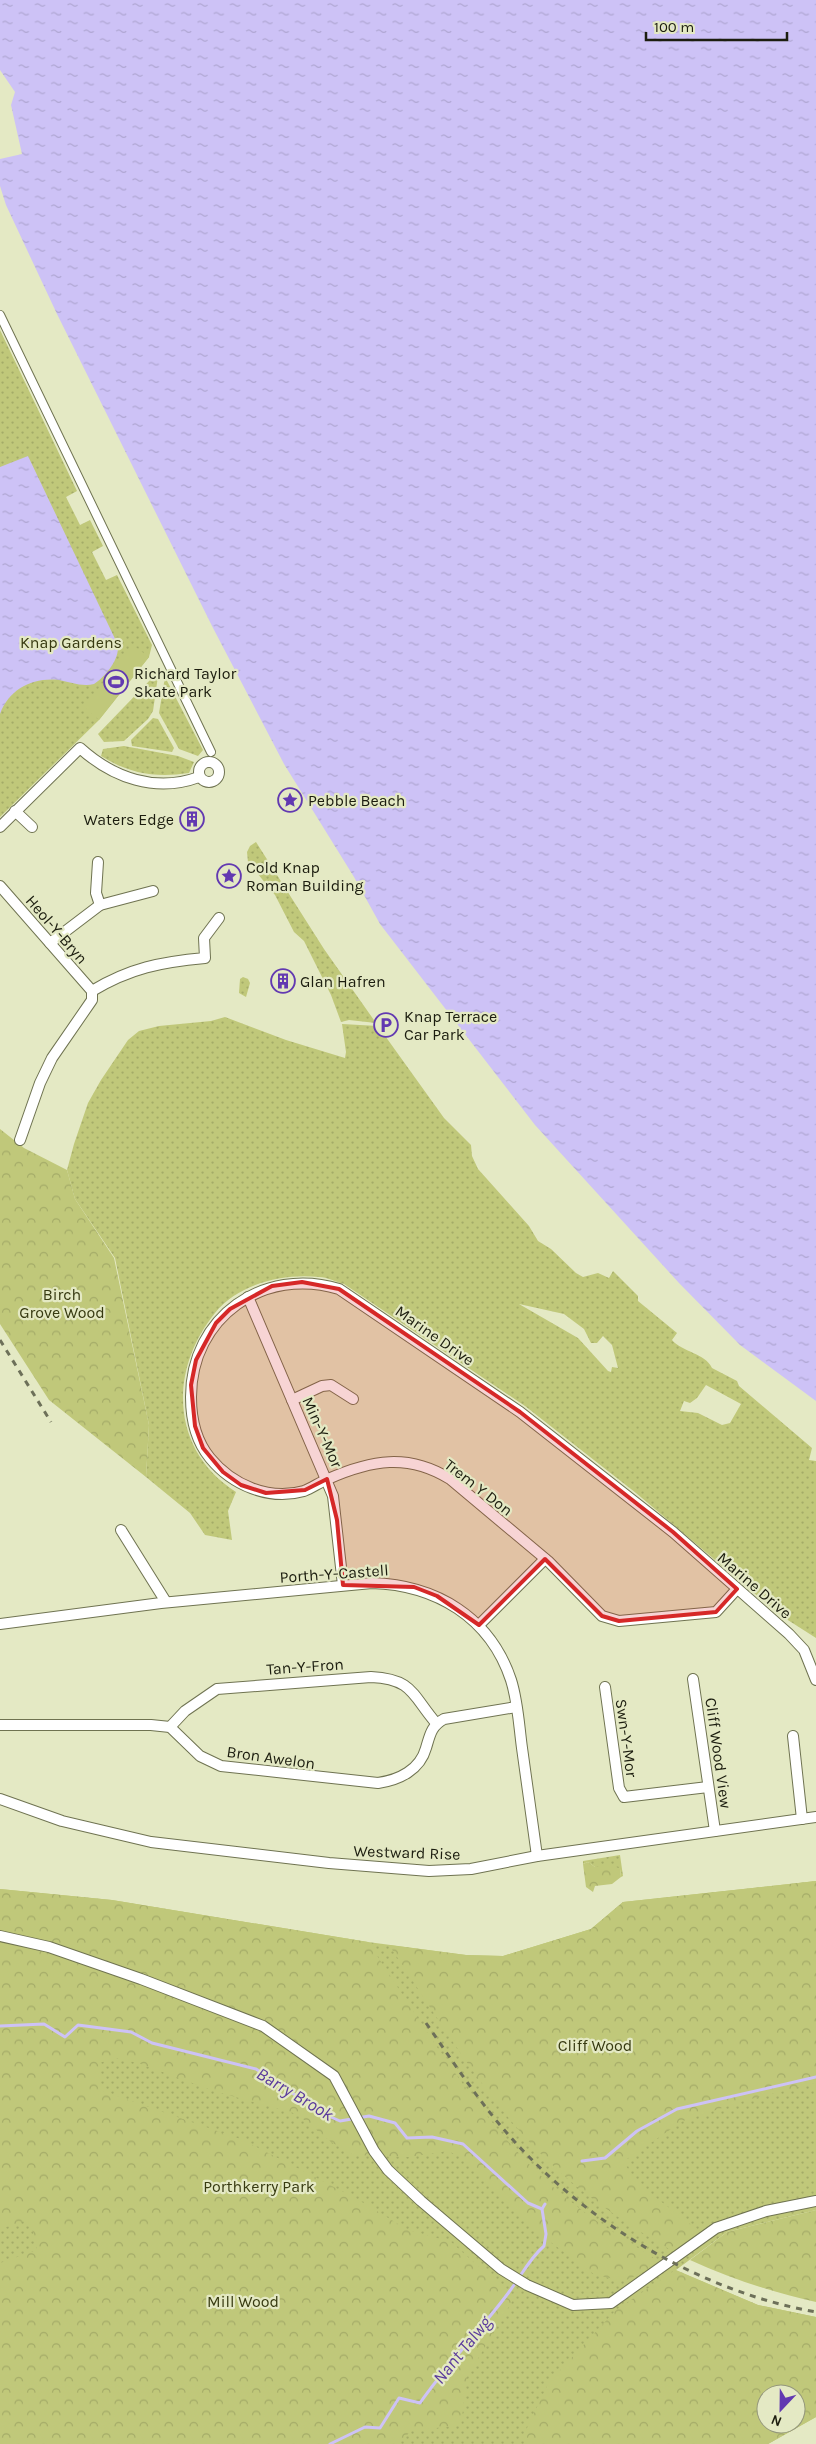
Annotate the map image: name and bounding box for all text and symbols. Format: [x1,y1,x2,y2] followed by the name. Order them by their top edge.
[646,10,787,42] scale bar
[654,18,694,36] text: 100 m
[20,633,122,652] park label: Knap Gardens
[134,664,236,701] place label: Richard Taylor Skate Park
[103,669,129,695] sports icon: Richard Taylor Skate Park
[277,787,303,813] place icon: Pebble Beach
[308,791,405,810] place label: Pebble Beach
[179,806,205,832] building icon: Waters Edge
[83,810,174,829] place label: Waters Edge
[246,858,364,895] place label: Cold Knap Roman Building
[216,863,242,889] place icon: Cold Knap Roman Building
[22,891,92,968] street label: Heol-Y-Bryn
[270,968,296,994] building icon: Glan Hafren
[300,972,386,991] place label: Glan Hafren
[404,1007,497,1044] place label: Knap Terrace Car Park
[373,1012,399,1038] parking icon: Knap Terrace Car Park
[19,1285,105,1322] park label: Birch Grove Wood
[392,1301,478,1370] street label: Marine Drive
[298,1394,347,1471] street label: Min-Y-Mor
[441,1455,517,1520] street label: Trem Y Don
[714,1548,796,1623] street label: Marine Drive
[279,1560,389,1587] street label: Porth-Y-Castell
[266,1654,344,1679] street label: Tan-Y-Fron
[701,1696,736,1810] street label: Cliff Wood View
[612,1698,641,1779] street label: Swn-Y-Mor
[225,1742,317,1773] street label: Bron Awelon
[353,1841,461,1864] street label: Westward Rise
[558,2036,632,2055] park label: Cliff Wood
[252,2062,338,2126] water label: Barry Brook
[203,2177,315,2196] park label: Porthkerry Park
[207,2292,279,2311] park label: Mill Wood
[428,2311,497,2388] water label: Nant Talwg
[756,2384,806,2434] north arrow
[768,2411,784,2430] text: N

